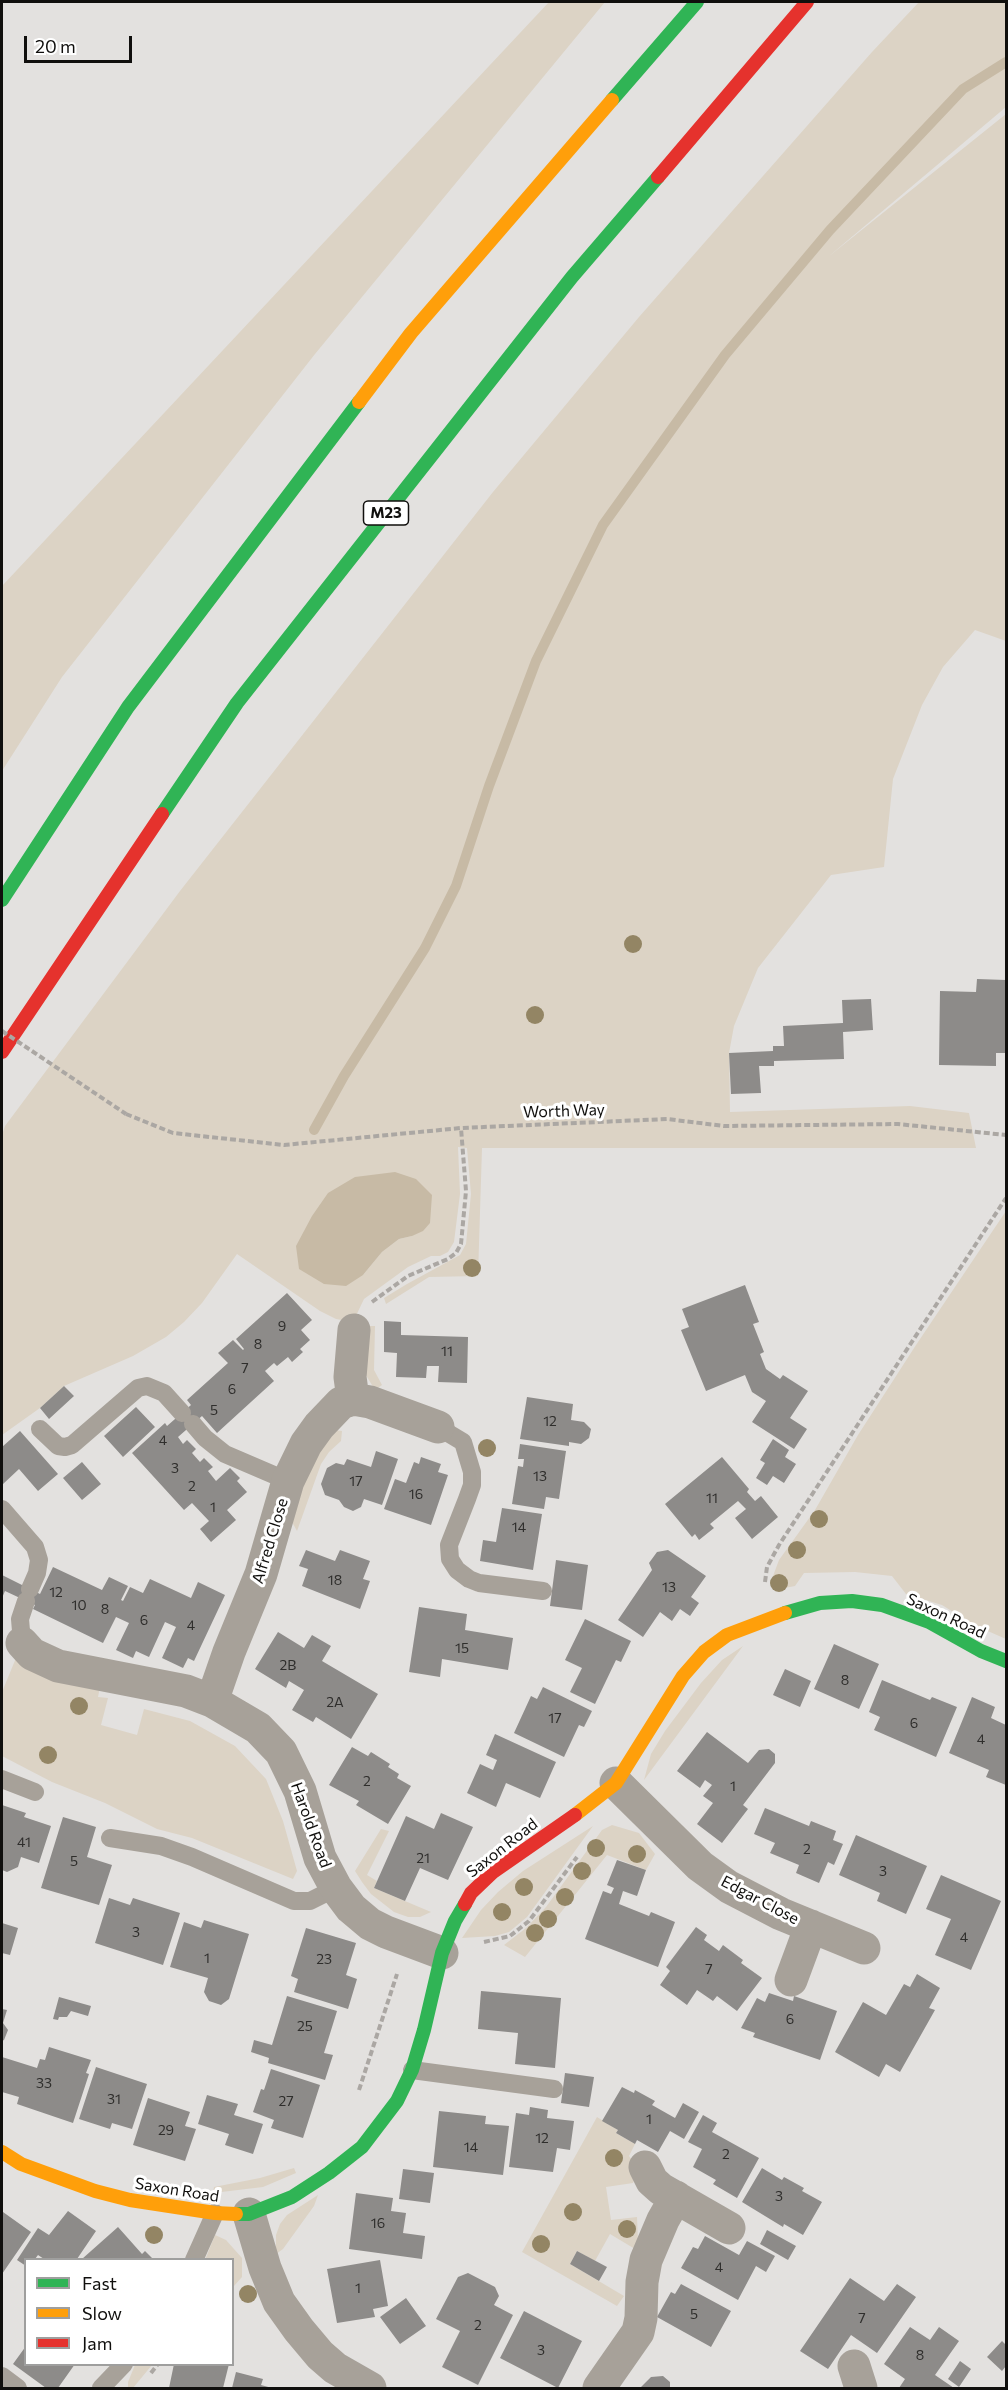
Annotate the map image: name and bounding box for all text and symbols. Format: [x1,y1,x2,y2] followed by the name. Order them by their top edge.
[27,24,135,62] scale bar
[35,35,76,57] text: 20 m
[364,501,408,525] road number: M23
[523,1100,605,1122] street label: Worth Way
[278,1318,286,1334] house number: 9
[254,1336,262,1352] house number: 8
[441,1343,453,1359] house number: 11
[241,1360,249,1376] house number: 7
[228,1381,236,1397] house number: 6
[210,1402,218,1418] house number: 5
[543,1413,557,1429] house number: 12
[159,1432,167,1448] house number: 4
[171,1460,179,1476] house number: 3
[533,1468,547,1484] house number: 13
[349,1473,363,1489] house number: 17
[188,1478,196,1494] house number: 2
[409,1486,423,1502] house number: 16
[706,1490,718,1506] house number: 11
[248,1496,292,1586] street label: Alfred Close
[210,1499,216,1515] house number: 1
[512,1519,526,1535] house number: 14
[328,1572,342,1588] house number: 18
[662,1579,676,1595] house number: 13
[49,1584,63,1600] house number: 12
[903,1589,989,1643] street label: Saxon Road
[71,1597,87,1613] house number: 10
[101,1601,109,1617] house number: 8
[140,1612,148,1628] house number: 6
[187,1617,195,1633] house number: 4
[455,1640,469,1656] house number: 15
[280,1657,296,1673] house number: 2B
[841,1672,849,1688] house number: 8
[326,1694,344,1710] house number: 2A
[548,1710,562,1726] house number: 17
[910,1715,918,1731] house number: 6
[977,1731,985,1747] house number: 4
[363,1773,371,1789] house number: 2
[730,1778,736,1794] house number: 1
[287,1780,335,1870] street label: Harold Road
[463,1814,541,1882] street label: Saxon Road
[17,1834,31,1850] house number: 41
[803,1841,811,1857] house number: 2
[416,1850,430,1866] house number: 21
[70,1853,78,1869] house number: 5
[879,1863,887,1879] house number: 3
[718,1872,802,1928] street label: Edgar Close
[132,1924,140,1940] house number: 3
[960,1929,968,1945] house number: 4
[204,1950,210,1966] house number: 1
[316,1951,332,1967] house number: 23
[705,1961,713,1977] house number: 7
[786,2011,794,2027] house number: 6
[297,2018,313,2034] house number: 25
[36,2075,52,2091] house number: 33
[107,2091,121,2107] house number: 31
[278,2093,294,2109] house number: 27
[646,2111,652,2127] house number: 1
[158,2122,174,2138] house number: 29
[535,2130,549,2146] house number: 12
[464,2139,478,2155] house number: 14
[722,2146,730,2162] house number: 2
[133,2174,221,2206] street label: Saxon Road
[775,2188,783,2204] house number: 3
[371,2215,385,2231] house number: 16
[24,2258,234,2366] legend
[715,2259,723,2275] house number: 4
[82,2272,117,2294] text: Fast
[355,2280,361,2296] house number: 1
[82,2302,122,2324] text: Slow
[690,2306,698,2322] house number: 5
[858,2310,866,2326] house number: 7
[474,2317,482,2333] house number: 2
[82,2332,112,2354] text: Jam
[537,2342,545,2358] house number: 3
[916,2347,924,2363] house number: 8

